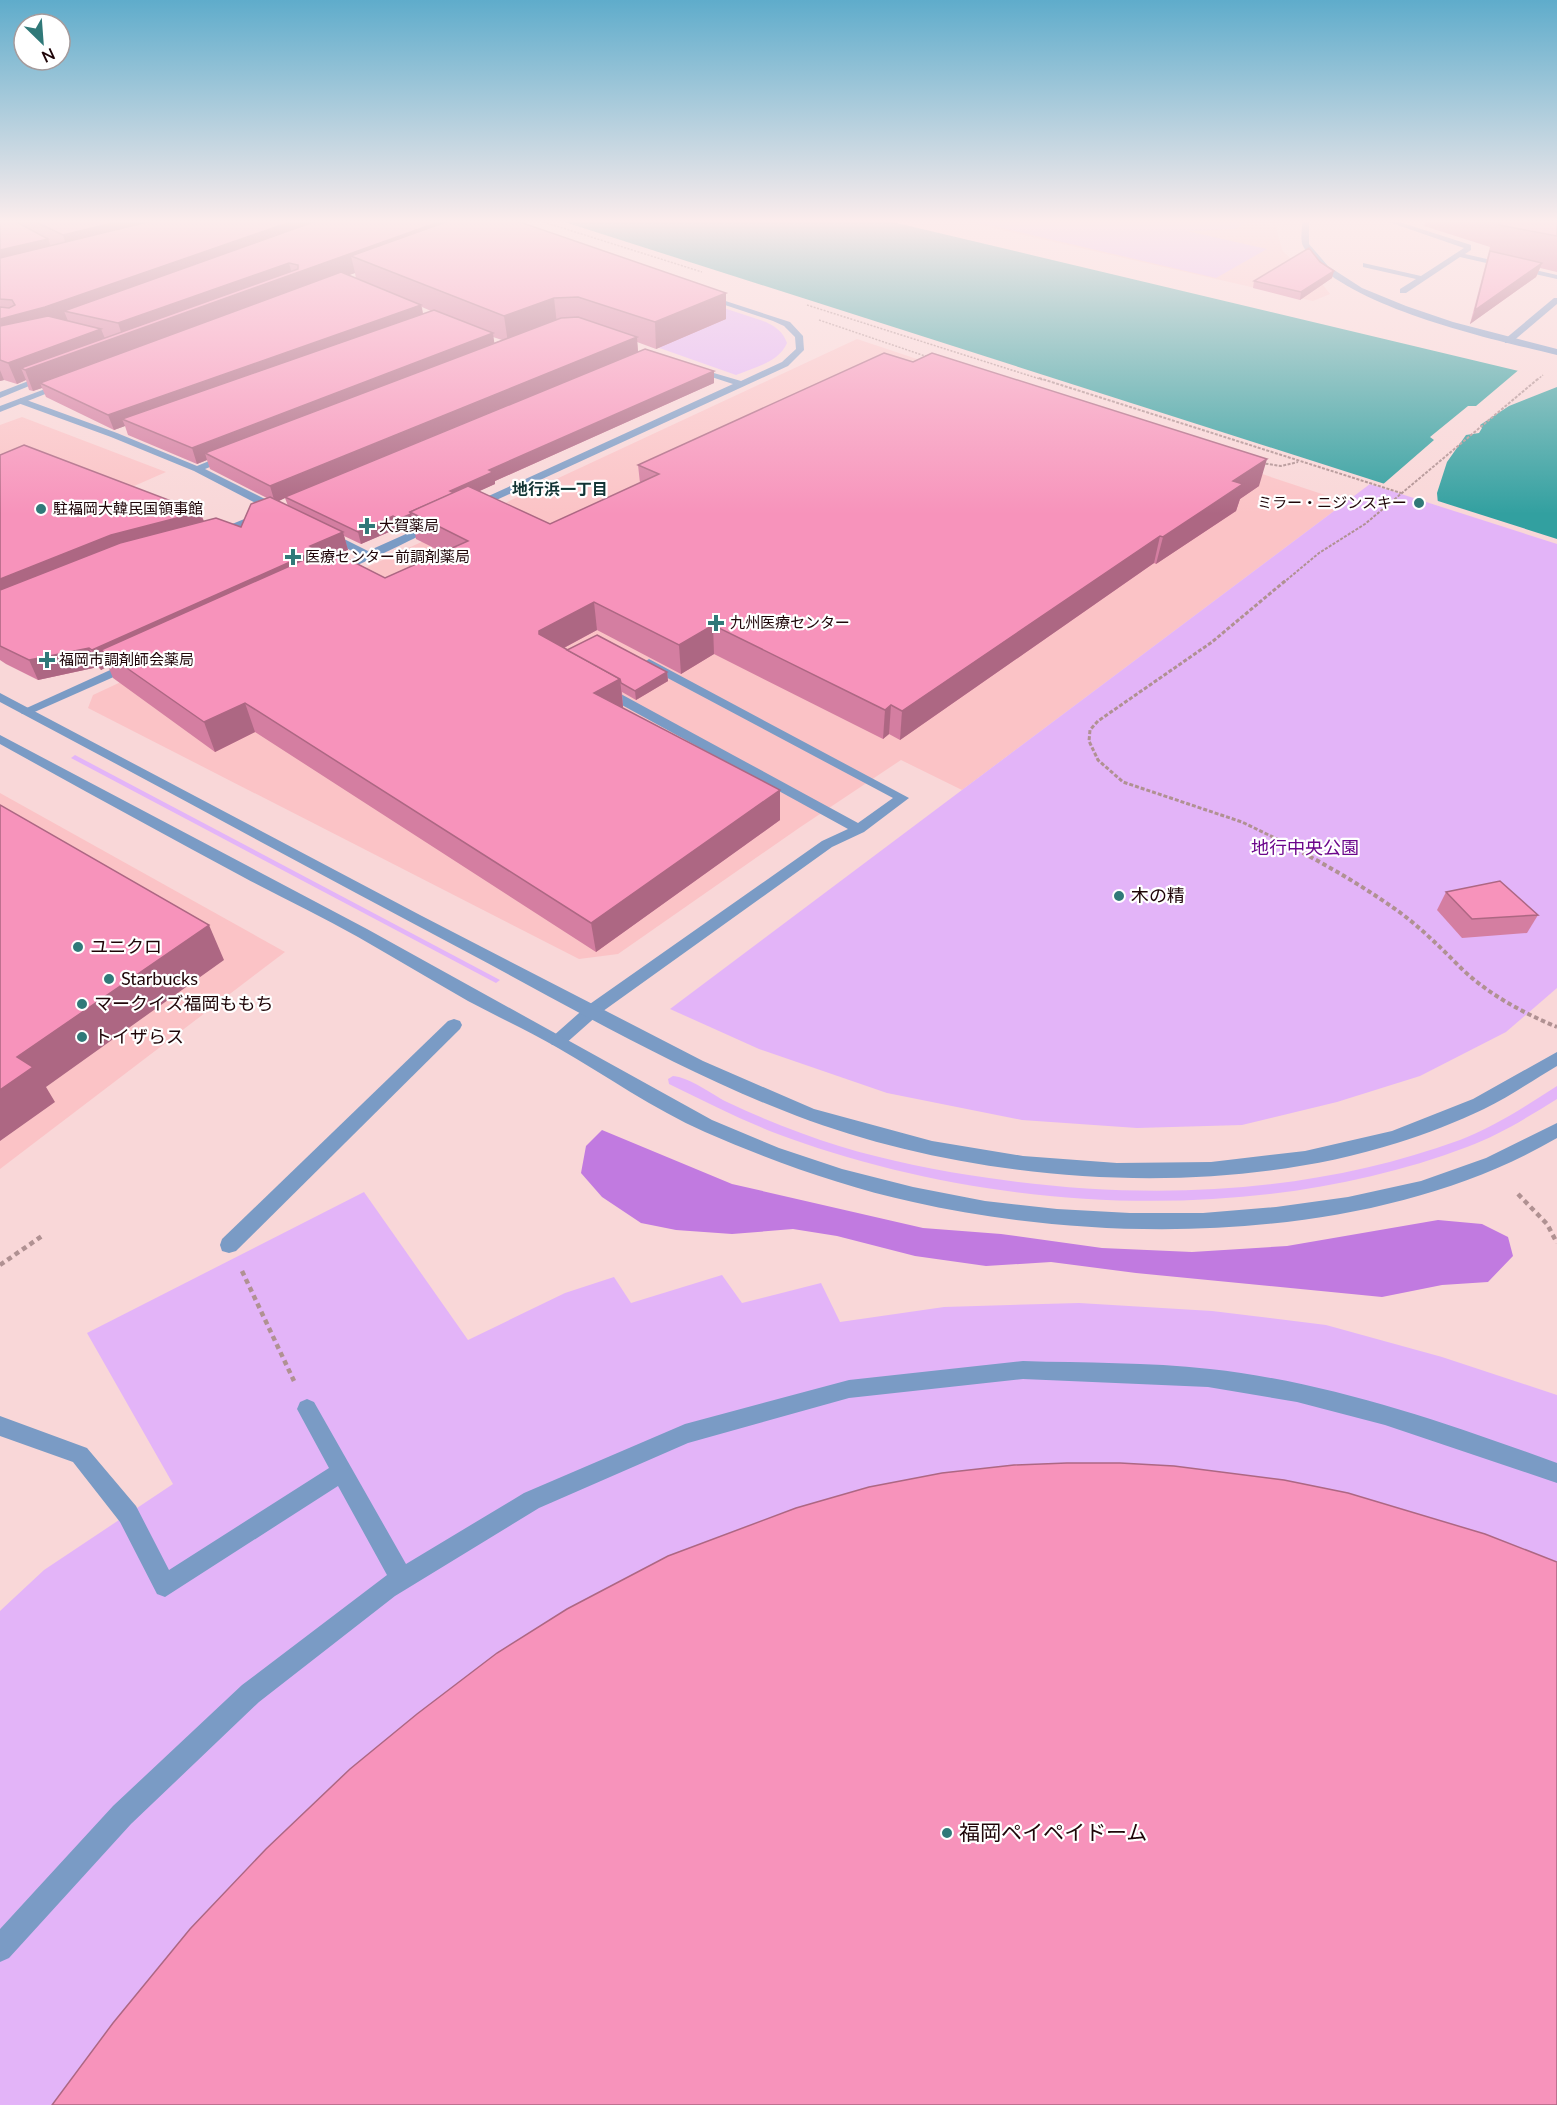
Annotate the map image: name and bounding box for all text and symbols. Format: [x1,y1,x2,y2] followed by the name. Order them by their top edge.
[12,12,72,72] north arrow
[39,45,58,67] text: N
[512,479,608,498] district label: 地行浜一丁目
[1257,493,1407,511] place label: ミラー・ニジンスキー
[1412,496,1426,510] marker: ミラー・ニジンスキー
[53,499,203,517] place label: 駐福岡大韓民国領事館
[34,502,48,516] marker: 駐福岡大韓民国領事館
[379,516,439,534] place label: 大賀薬局
[360,519,374,533] marker: 大賀薬局
[305,547,470,565] place label: 医療センター前調剤薬局
[286,550,300,564] marker: 医療センター前調剤薬局
[730,613,850,631] place label: 九州医療センター
[707,614,725,632] marker: 九州医療センター
[59,650,194,668] place label: 福岡市調剤師会薬局
[40,653,54,667] marker: 福岡市調剤師会薬局
[1251,836,1359,858] park label: 地行中央公園
[1131,884,1185,906] place label: 木の精
[1112,889,1126,903] marker: 木の精
[90,935,162,957] place label: ユニクロ
[71,940,85,954] marker: ユニクロ
[121,967,198,989] place label: Starbucks
[102,972,116,986] marker: Starbucks
[94,992,273,1014] place label: マークイズ福岡ももち
[75,997,89,1011] marker: マークイズ福岡ももち
[94,1025,184,1047] place label: トイザらス
[75,1030,89,1044] marker: トイザらス
[959,1819,1147,1844] place label: 福岡ペイペイドーム
[940,1826,954,1840] marker: 福岡ペイペイドーム

